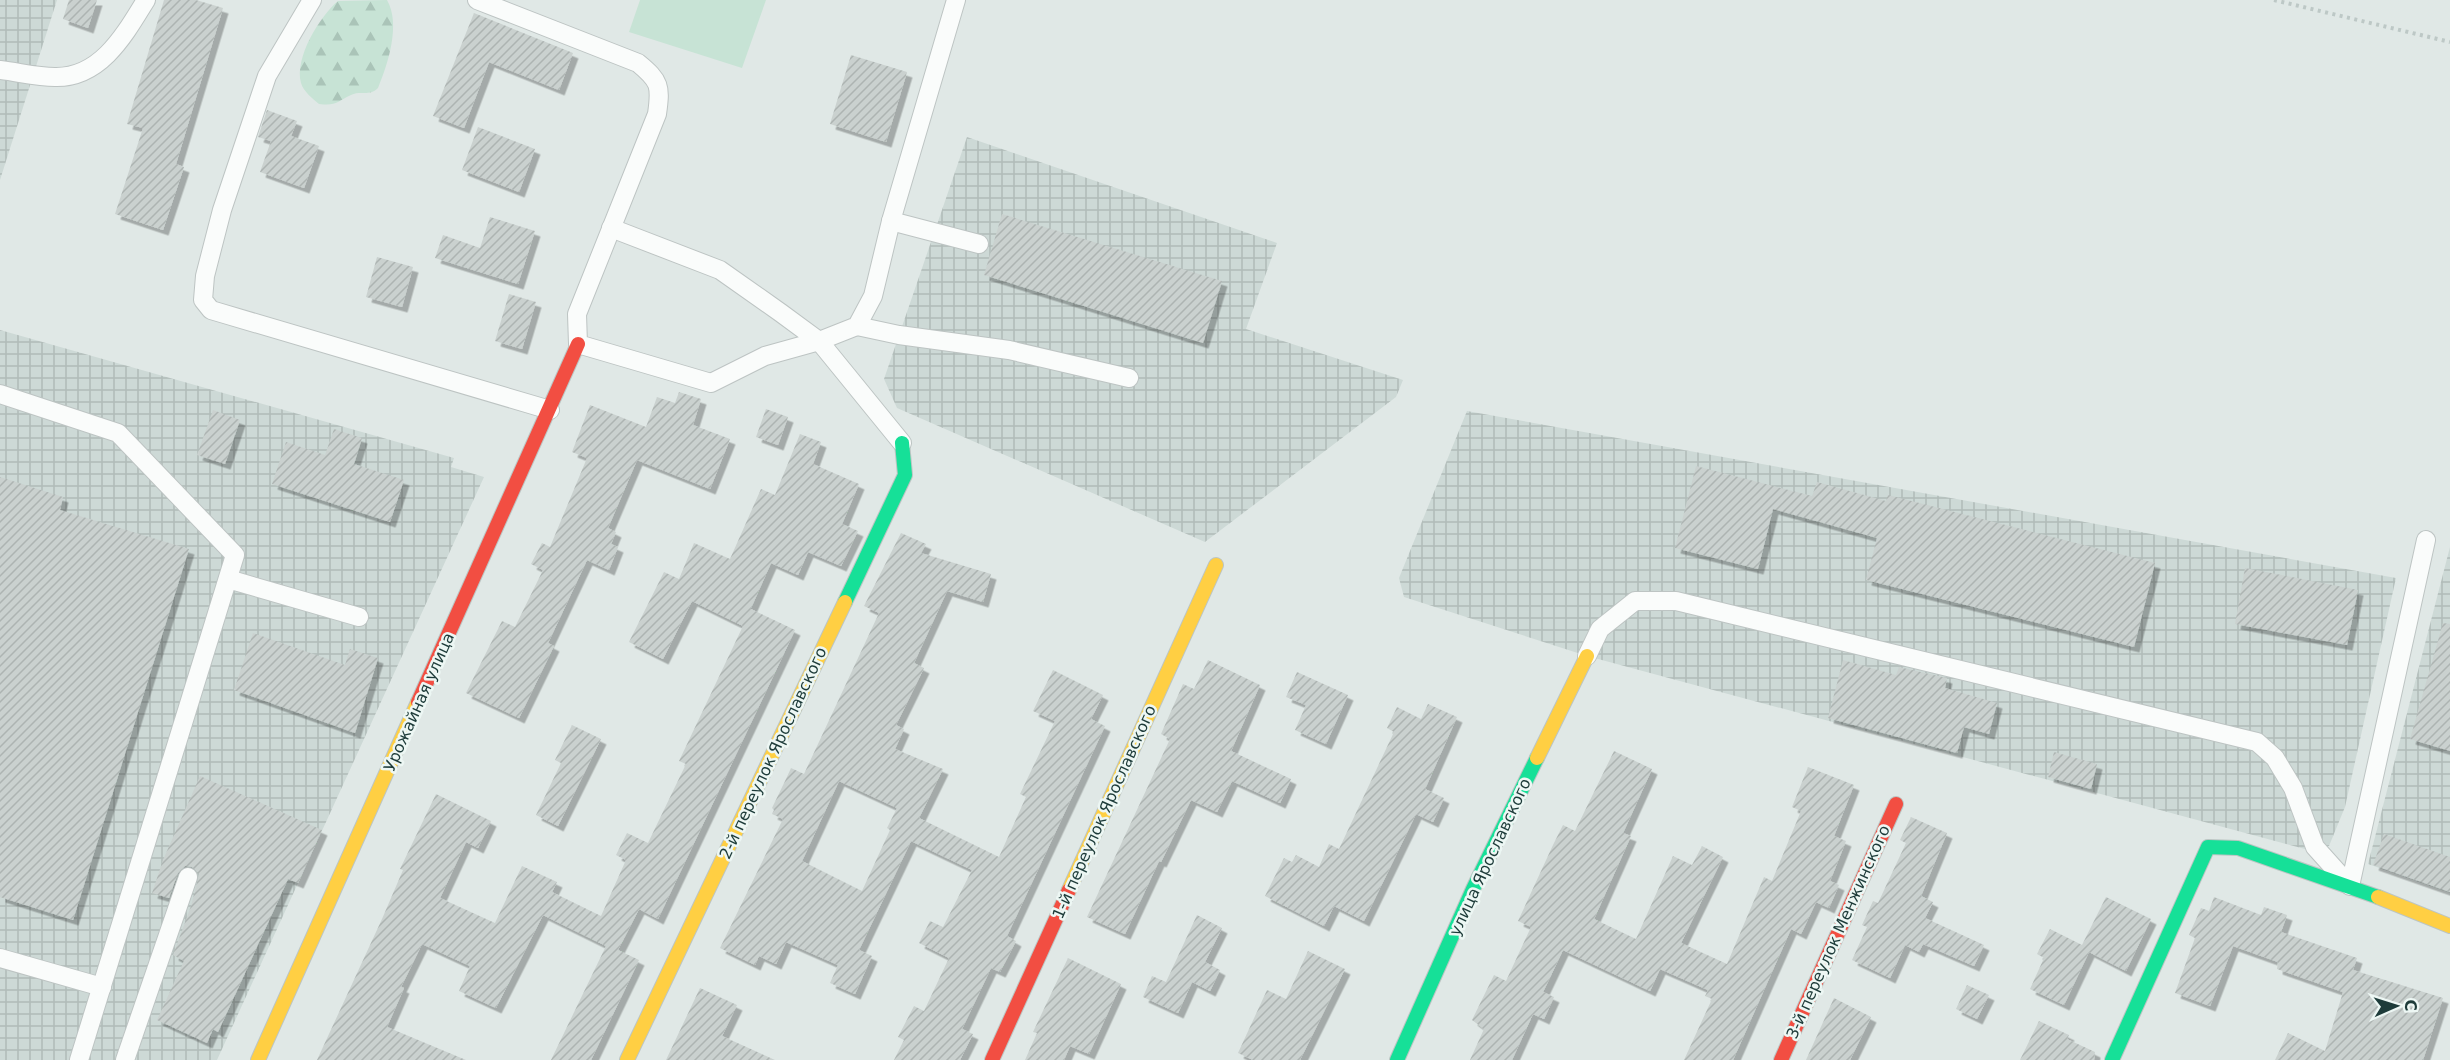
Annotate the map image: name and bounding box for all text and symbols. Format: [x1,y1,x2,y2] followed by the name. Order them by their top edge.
[380,630,458,774] street label: Урожайная улица
[715,644,831,862] street label: 2-й переулок Ярославского
[1048,702,1160,922] street label: 1-й переулок Ярославского
[1445,775,1535,939] street label: улица Ярославского
[1782,822,1894,1042] street label: 3-й переулок Менжинского
[2366,976,2426,1036] north arrow
[2401,999,2420,1012] text: С

